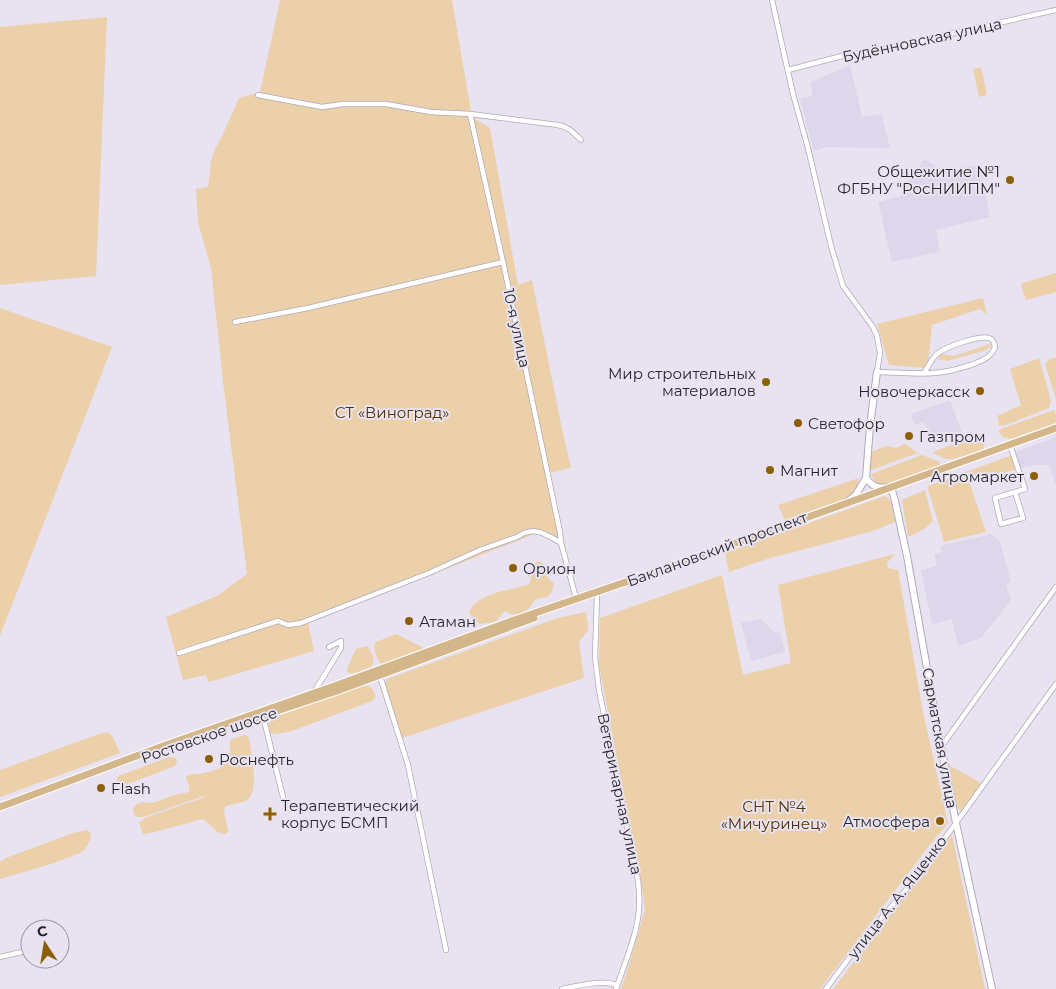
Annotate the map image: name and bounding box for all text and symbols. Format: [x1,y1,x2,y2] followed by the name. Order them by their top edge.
[841,14,1003,66] street label: Будённовская улица
[837,162,1000,198] place label: Общежитие №1 ФГБНУ "РосНИИПМ"
[1004,174,1016,186] marker: Общежитие №1 ФГБНУ "РосНИИПМ"
[499,287,535,369] street label: 10-я улица
[608,364,756,400] place label: Мир строительных материалов
[760,376,772,388] marker: Мир строительных материалов
[858,382,970,401] place label: Новочеркасск
[974,385,986,397] marker: Новочеркасск
[335,403,449,422] park label: СТ «Виноград»
[808,414,885,433] place label: Светофор
[792,417,804,429] marker: Светофор
[919,427,986,446] place label: Газпром
[903,430,915,442] marker: Газпром
[780,461,839,480] place label: Магнит
[764,464,776,476] marker: Магнит
[931,467,1025,486] place label: Агромаркет
[1028,470,1040,482] marker: Агромаркет
[624,507,811,591] street label: Баклановский проспект
[523,559,576,578] place label: Орион
[507,562,519,574] marker: Орион
[419,612,476,631] place label: Атаман
[403,615,415,627] marker: Атаман
[918,666,962,810] street label: Сарматская улица
[138,703,280,767] street label: Ростовское шоссе
[594,711,646,877] street label: Ветеринарная улица
[219,750,294,769] place label: Роснефть
[203,753,215,765] marker: Роснефть
[111,779,151,798] place label: Flash
[95,782,107,794] marker: Flash
[281,796,419,832] place label: Терапевтический корпус БСМП
[721,797,827,833] park label: СНТ №4 «Мичуринец»
[263,807,277,821] marker: Терапевтический корпус БСМП
[843,812,930,831] place label: Атмосфера
[934,815,946,827] marker: Атмосфера
[843,832,951,963] street label: улица А. А. Ященко
[20,919,70,969] north arrow
[35,921,49,941] text: С

